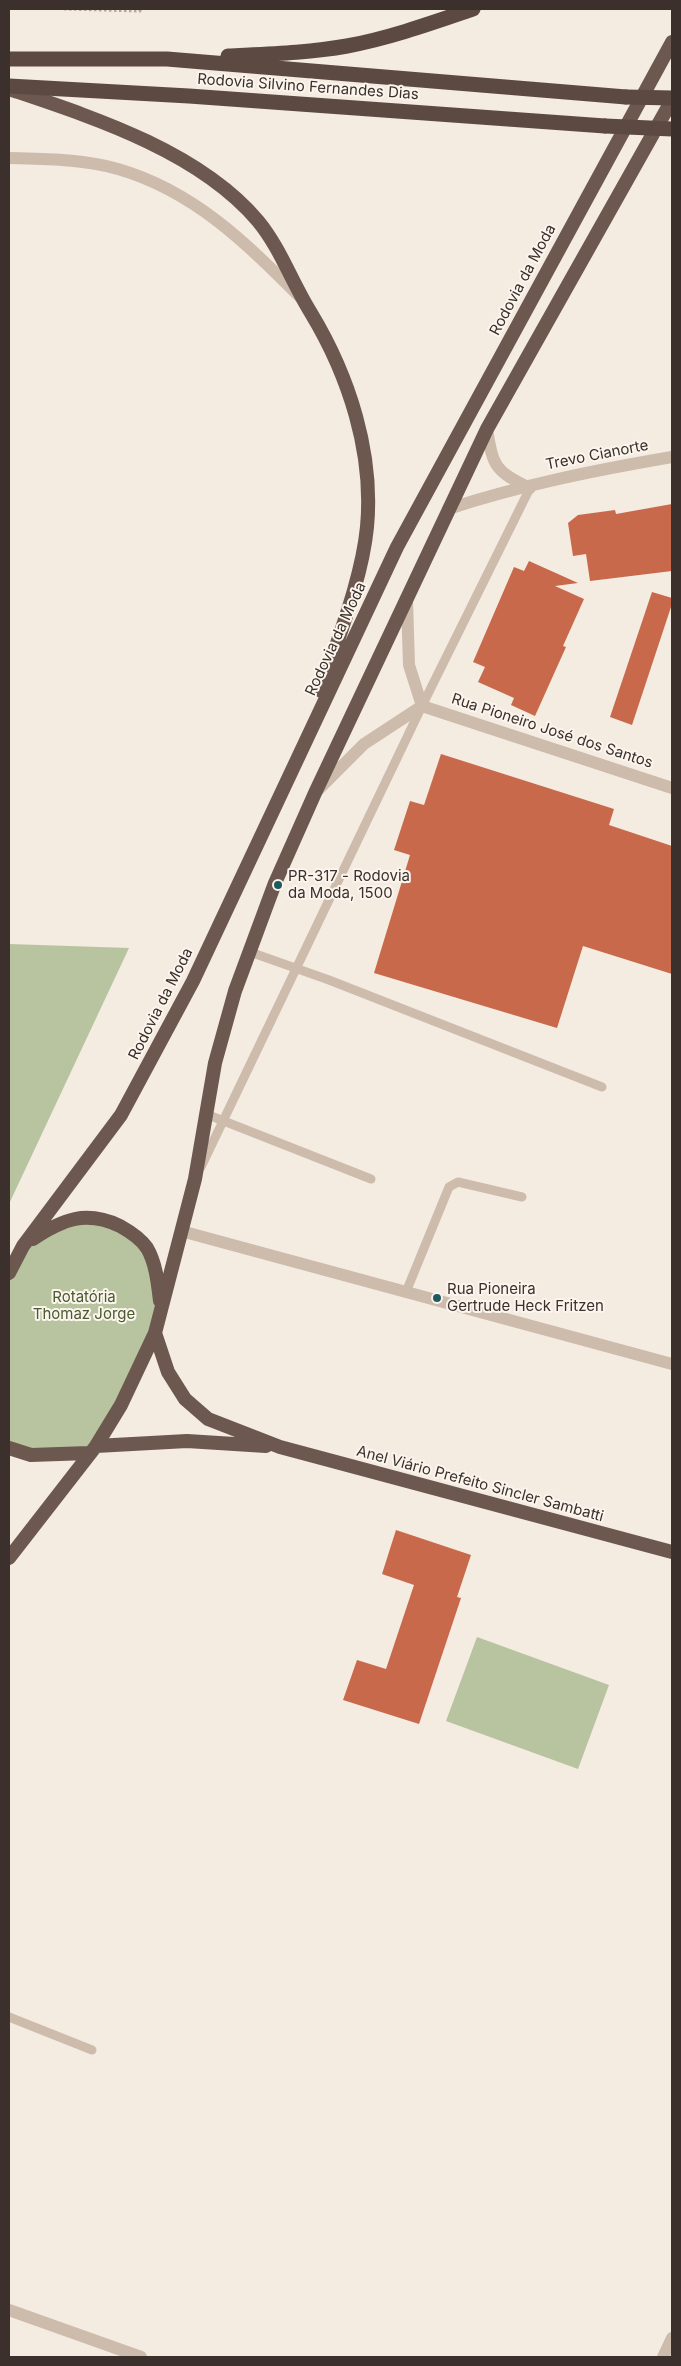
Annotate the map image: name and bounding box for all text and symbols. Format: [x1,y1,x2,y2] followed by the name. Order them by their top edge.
[197,70,419,104] street label: Rodovia Silvino Fernandes Dias
[486,221,560,339] street label: Rodovia da Moda
[544,436,650,474] street label: Trevo Cianorte
[302,579,370,699] street label: Rodovia da Moda
[449,690,655,772] street label: Rua Pioneiro José dos Santos
[288,867,410,902] place label: PR-317 - Rodovia da Moda, 1500
[272,879,284,891] marker: PR-317 - Rodovia da Moda, 1500
[125,945,197,1063] street label: Rodovia da Moda
[447,1280,604,1315] place label: Rua Pioneira Gertrude Heck Fritzen
[33,1288,135,1323] park label: Rotatória Thomaz Jorge
[431,1292,443,1304] marker: Rua Pioneira Gertrude Heck Fritzen
[354,1442,606,1526] street label: Anel Viário Prefeito Sincler Sambatti

